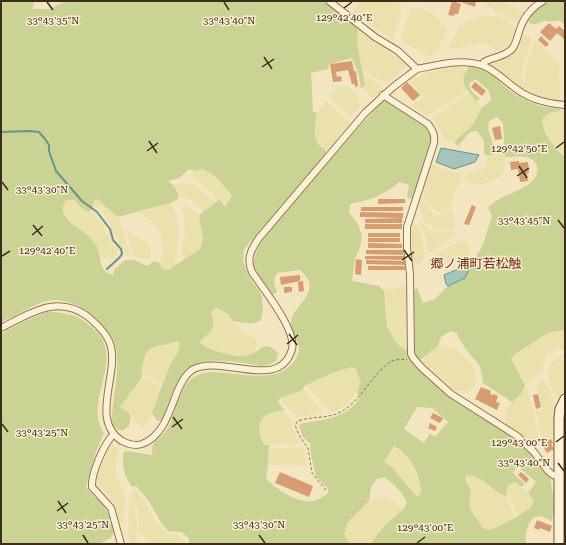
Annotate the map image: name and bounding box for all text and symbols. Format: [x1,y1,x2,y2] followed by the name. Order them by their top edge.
[316,12,372,23] text: 129°42'40"E
[27,15,79,26] text: 33°43'35"N
[203,15,255,26] text: 33°43'40"N
[491,143,547,154] text: 129°42'50"E
[16,184,68,195] text: 33°43'30"N
[498,215,550,226] text: 33°43'45"N
[19,245,75,256] text: 129°42'40"E
[430,256,522,271] district label: 郷ノ浦町若松触
[16,427,68,438] text: 33°43'25"N
[491,437,547,448] text: 129°43'00"E
[498,457,550,468] text: 33°43'40"N
[57,519,109,530] text: 33°43'25"N
[233,519,285,530] text: 33°43'30"N
[397,522,453,533] text: 129°43'00"E

